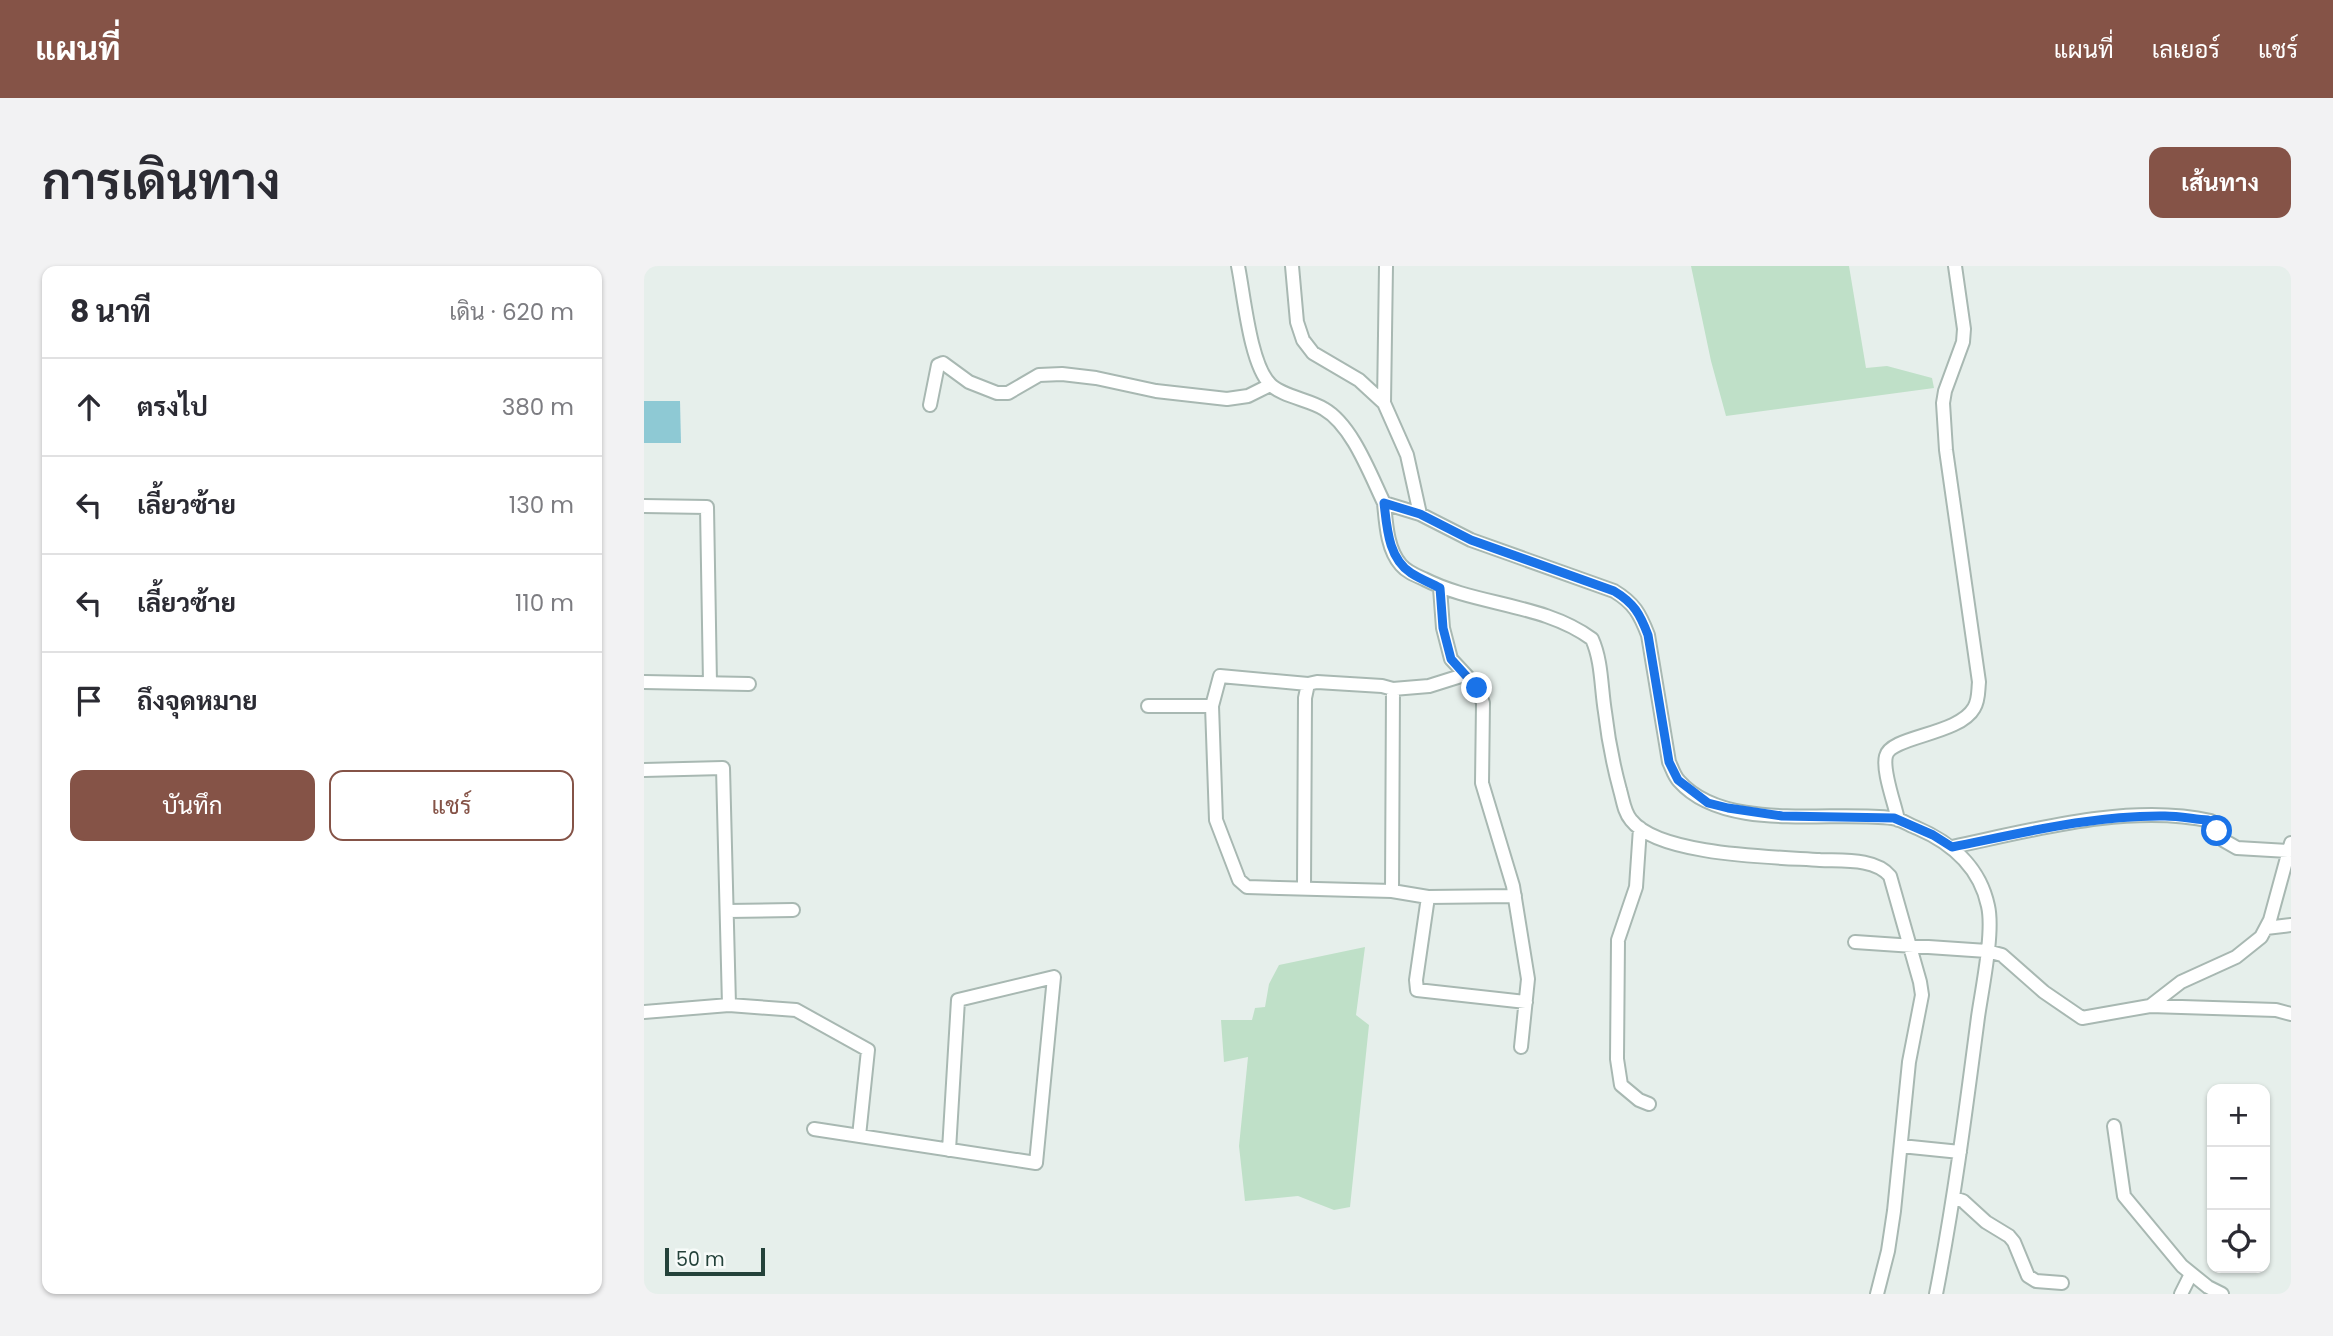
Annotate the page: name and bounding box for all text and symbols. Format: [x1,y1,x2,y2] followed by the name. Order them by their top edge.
[35,25,121,72] text: แผนที่
[2054,33,2114,66] text: แผนที่
[2152,33,2220,66] text: เลเยอร์
[2258,33,2298,66] text: แชร์
[2149,147,2291,218] button: เส้นทาง
[42,148,280,216] text: การเดินทาง
[70,290,151,333] text: 8 นาที
[449,296,574,328] text: เดิน · 620 m
[70,388,108,426] icon: ahead
[137,389,208,425] text: ตรงไป
[502,391,574,423] text: 380 m
[70,486,108,524] icon: left
[137,487,236,523] text: เลี้ยวซ้าย
[509,489,574,521] text: 130 m
[70,584,108,622] icon: left
[137,585,236,621] text: เลี้ยวซ้าย
[515,587,574,619] text: 110 m
[1461,672,1492,703] route end
[70,682,108,720] icon: arrive
[137,683,258,719] text: ถึงจุดหมาย
[70,770,315,841] button: บันทึก
[329,770,574,841] button: แชร์
[2201,815,2232,846] route start
[2207,1084,2270,1273] map controls
[2207,1084,2270,1147] button: +
[2207,1147,2270,1210] button: −
[2207,1210,2270,1273] button: locate
[665,1245,765,1277] scale bar
[676,1246,725,1273] text: 50 m

